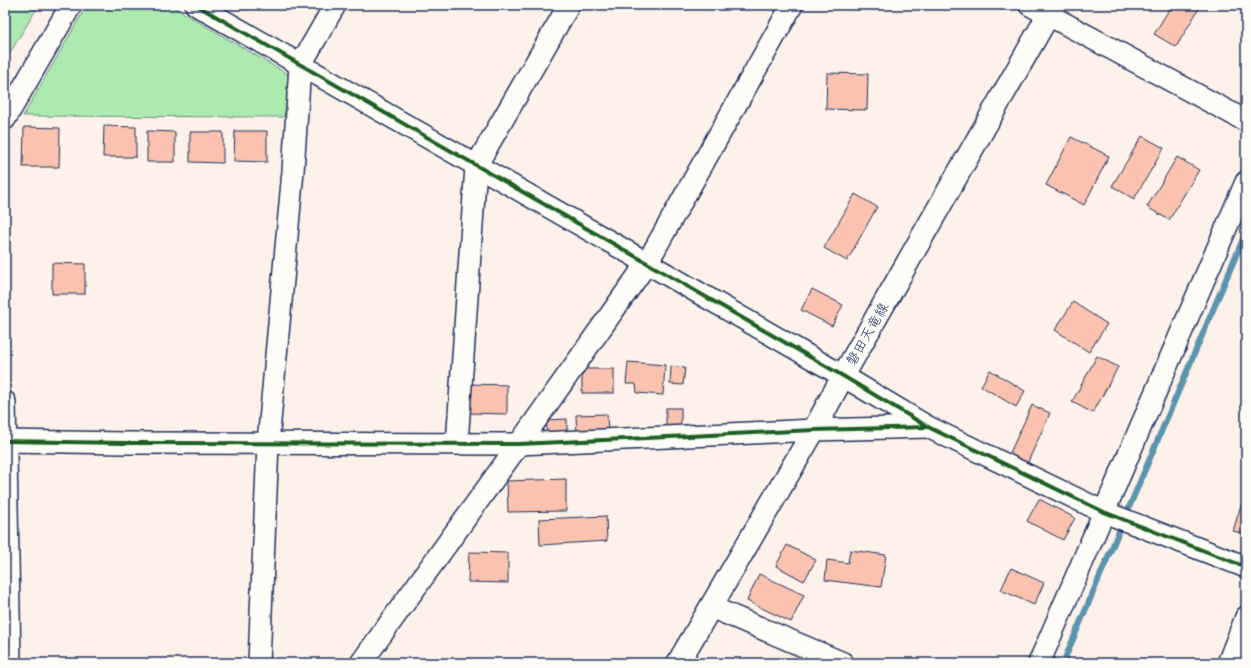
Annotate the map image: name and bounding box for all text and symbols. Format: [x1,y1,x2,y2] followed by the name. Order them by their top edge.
[843,300,892,369] street label: 磐田天竜線

